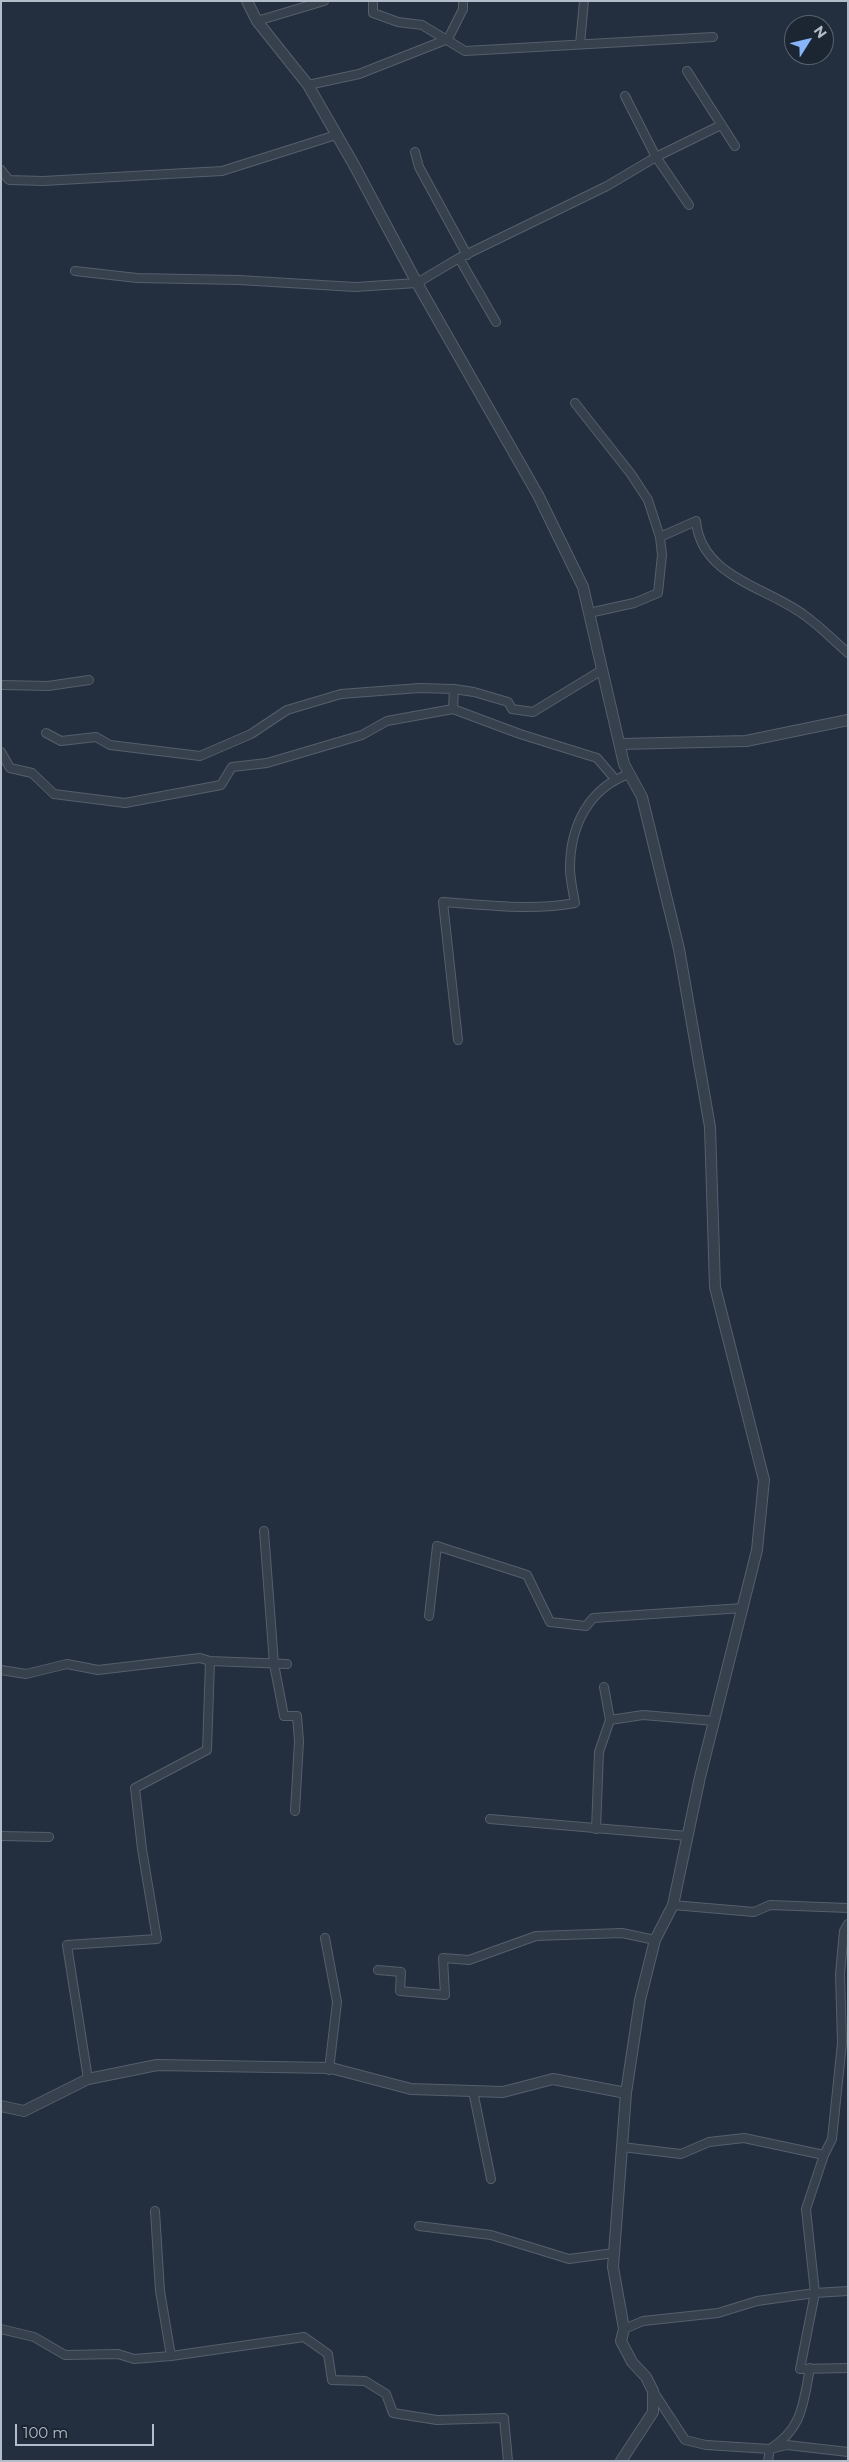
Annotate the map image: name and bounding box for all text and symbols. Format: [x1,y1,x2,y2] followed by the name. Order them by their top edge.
[784,15,834,65] north arrow
[810,22,831,42] text: N
[18,2414,156,2446] scale bar
[23,2423,68,2442] text: 100 m

